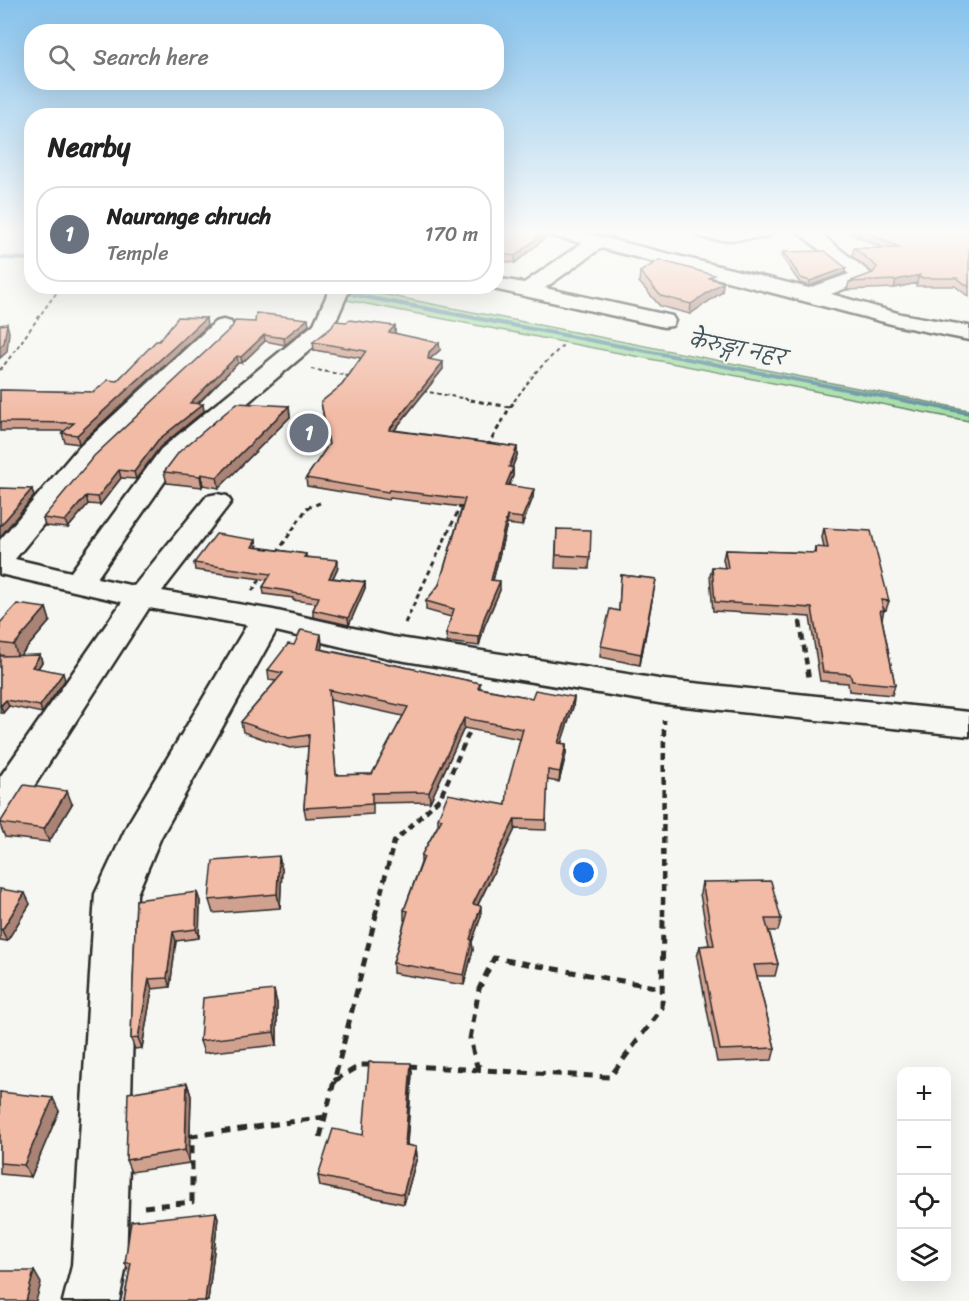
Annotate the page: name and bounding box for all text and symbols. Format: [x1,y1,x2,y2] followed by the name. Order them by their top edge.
[24,24,504,90] search box
[93,38,209,77] text: Search here
[45,41,78,74] icon: search
[48,124,130,170] text: Nearby
[107,197,271,236] text: Naurange chruch
[65,217,74,252] text: 1
[425,217,478,252] text: 170 m
[107,236,169,271] text: Temple
[686,322,794,377] water label: केेरुङ्गा नहर
[290,410,328,456] pin: 1
[569,858,598,887] your location
[897,1067,951,1283] map controls
[897,1067,951,1121] button: +
[897,1121,951,1175] button: −
[897,1175,951,1229] button: locate
[897,1229,951,1283] button: layers

